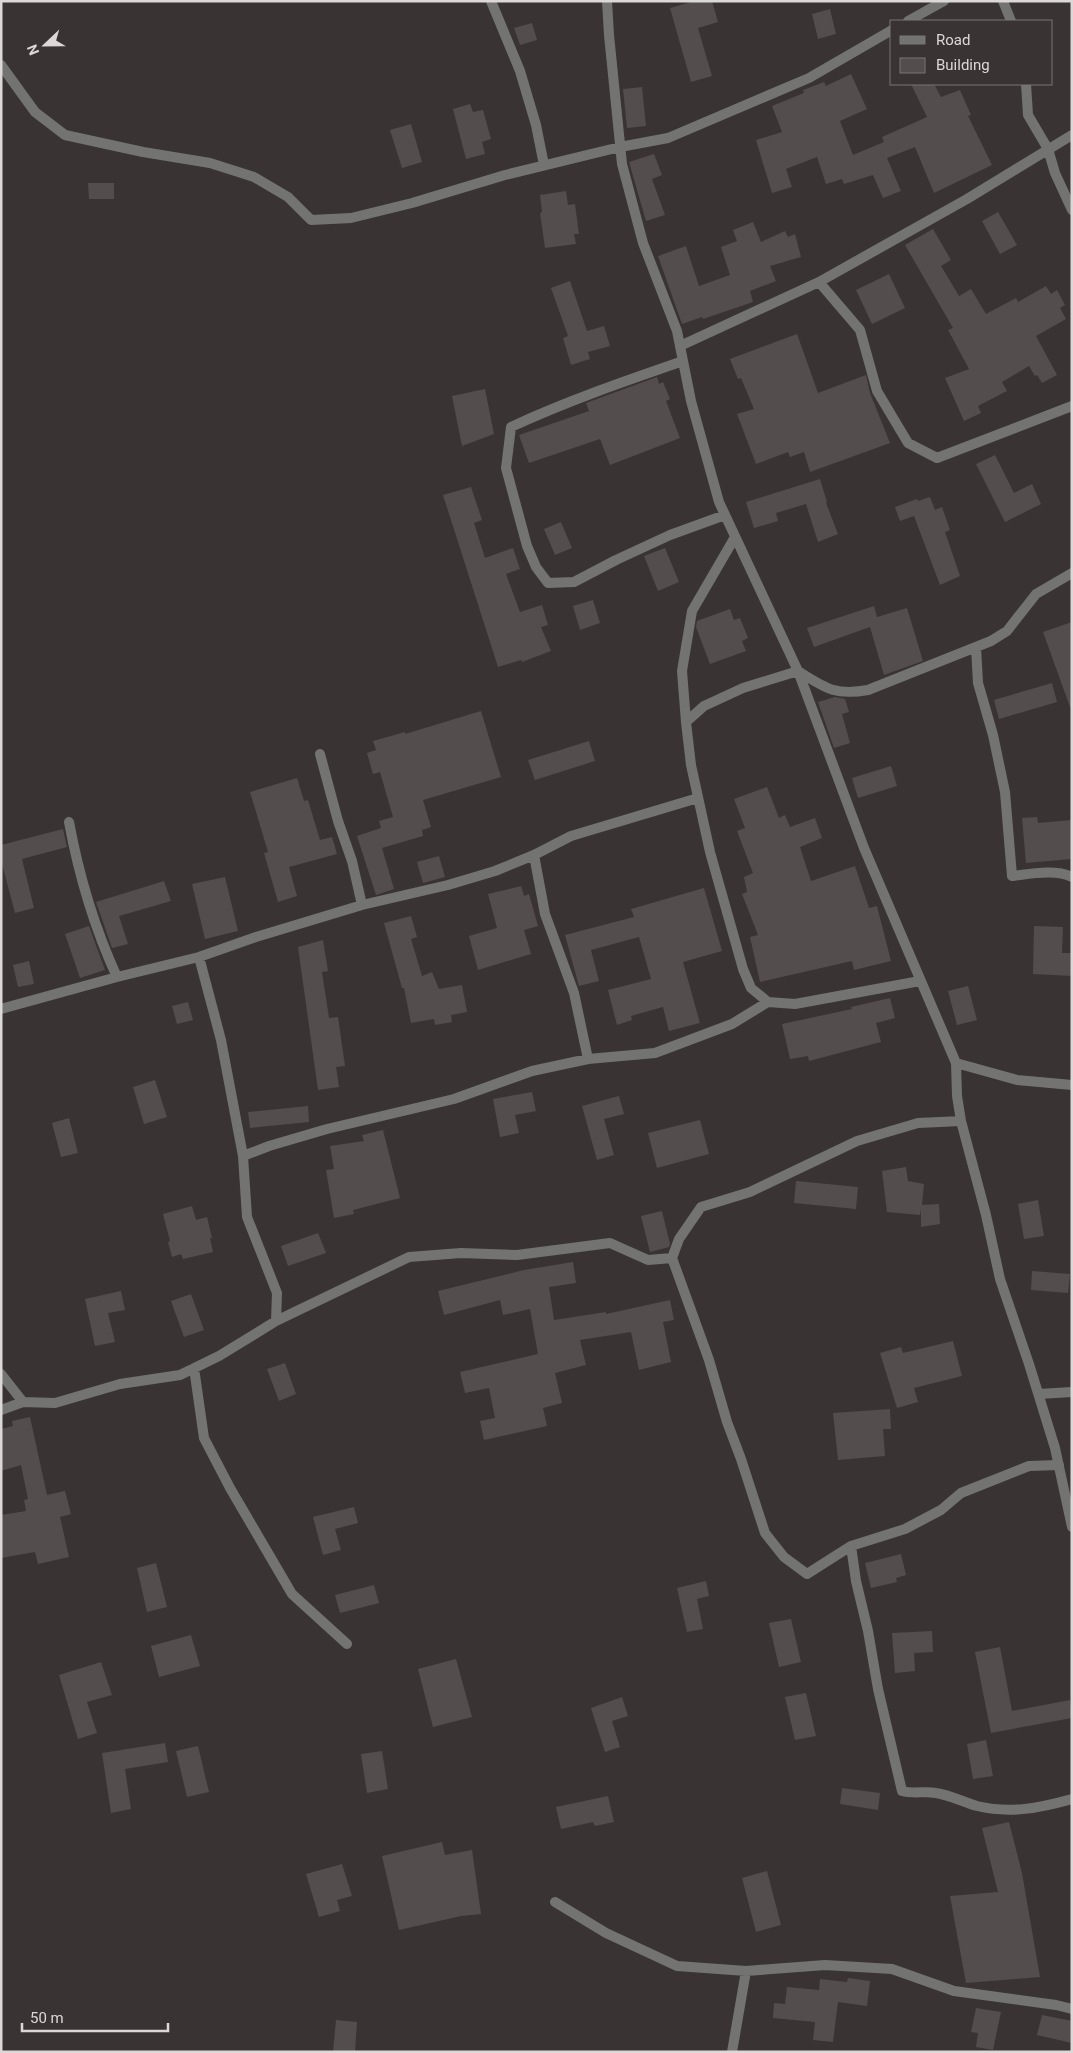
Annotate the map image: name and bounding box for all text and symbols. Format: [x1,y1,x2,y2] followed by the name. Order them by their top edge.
[20,20,70,70] north arrow
[890,20,1053,85] legend
[936,31,970,49] text: Road
[24,42,42,57] text: N
[936,56,990,74] text: Building
[22,2000,169,2032] scale bar
[30,2009,64,2027] text: 50 m

